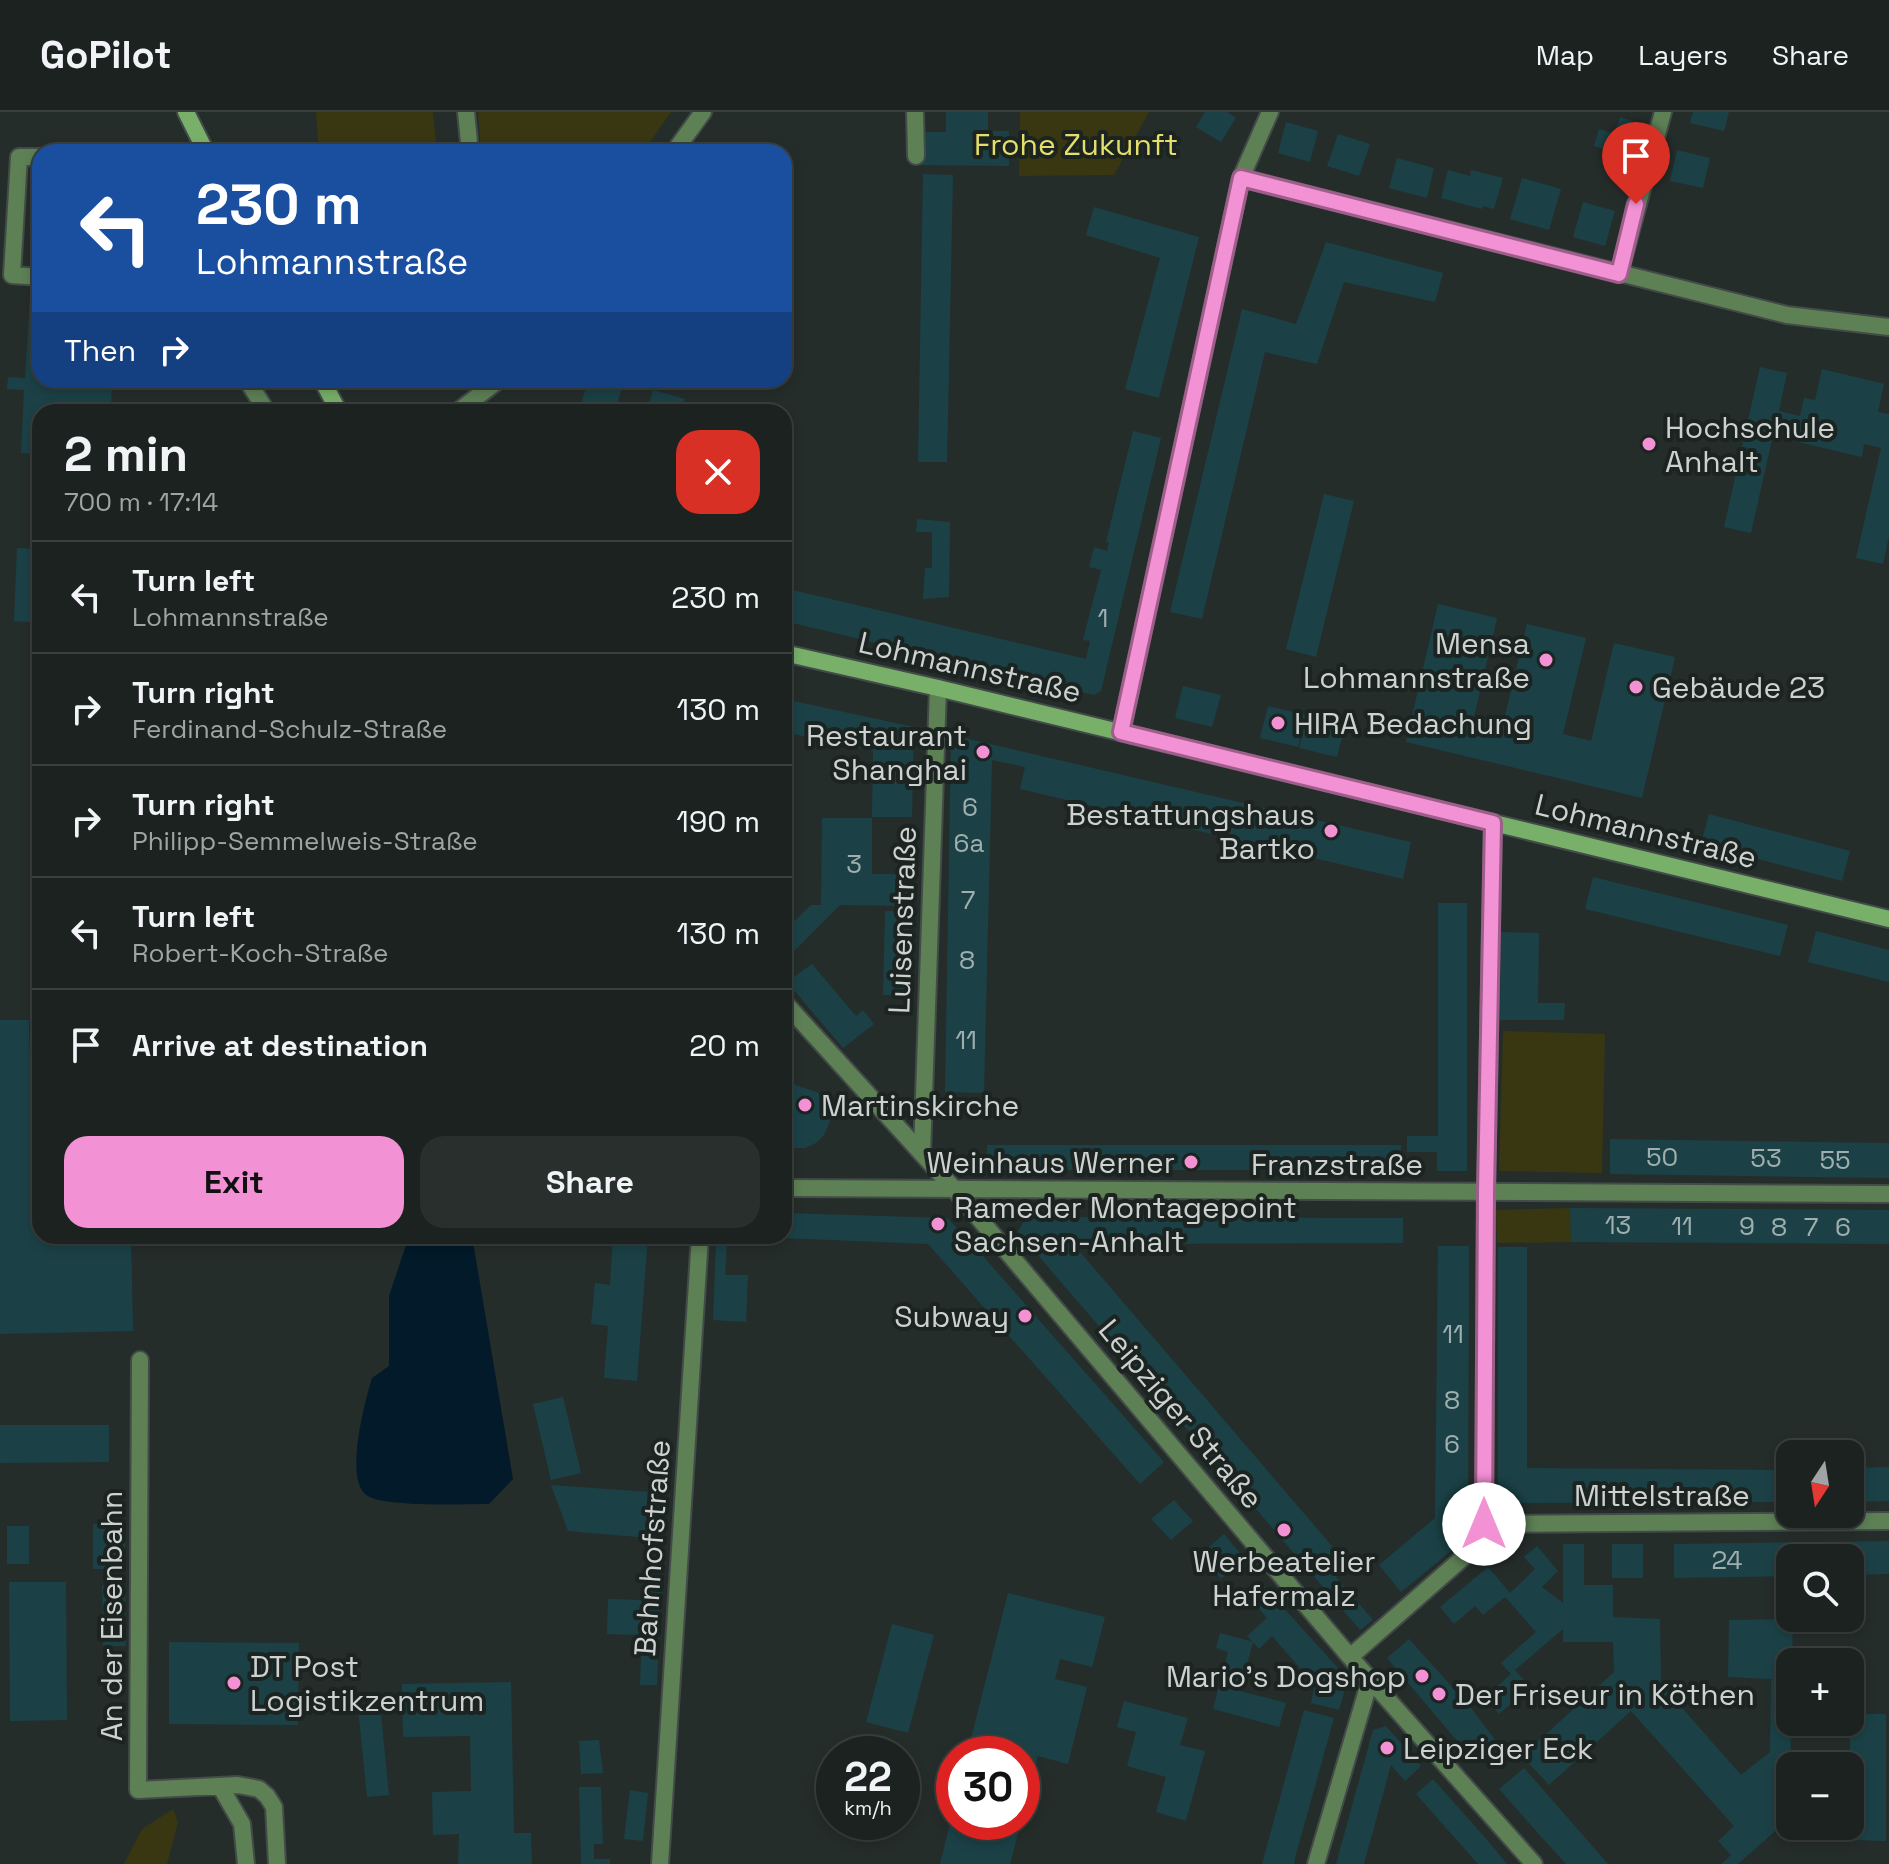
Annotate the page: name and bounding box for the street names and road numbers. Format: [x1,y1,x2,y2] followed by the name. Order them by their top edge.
[855,622,1085,712] street label: Lohmannstraße
[1531,785,1761,877] street label: Lohmannstraße
[879,825,925,1015] street label: Luisenstraße
[1251,1145,1423,1184] street label: Franzstraße
[1090,1311,1272,1517] street label: Leipziger Straße
[625,1438,679,1658] street label: Bahnhofstraße
[1574,1476,1750,1515] street label: Mittelstraße
[92,1491,131,1741] street label: An der Eisenbahn

